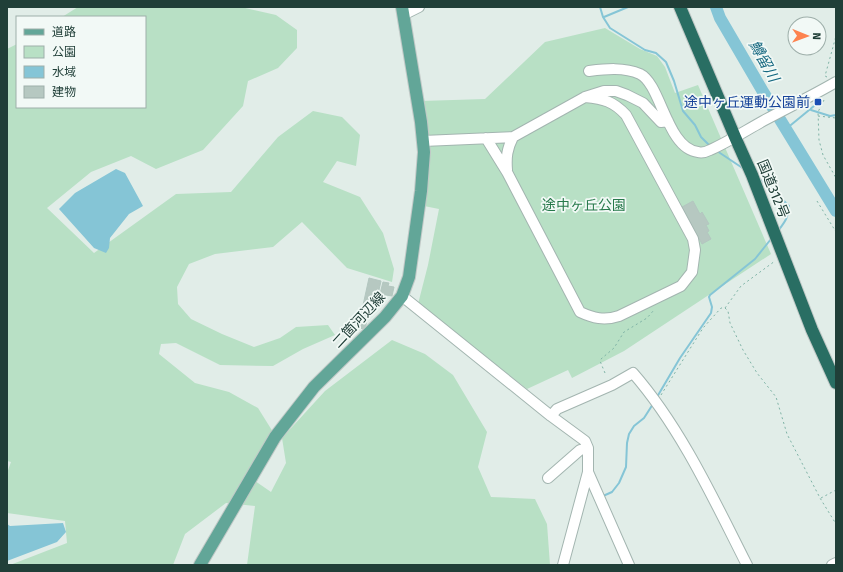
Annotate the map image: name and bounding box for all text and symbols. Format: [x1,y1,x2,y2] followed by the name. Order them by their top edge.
[16,16,146,108] legend
[787,16,827,56] north arrow
[52,25,76,39] text: 道路
[810,32,823,40] text: N
[745,37,784,87] water label: 鱒留川
[52,45,76,59] text: 公園
[52,65,76,79] text: 水域
[52,85,76,99] text: 建物
[684,94,810,111] place label: 途中ヶ丘運動公園前
[813,97,823,107] marker: 途中ヶ丘運動公園前
[754,157,792,221] street label: 国道312号
[542,197,626,214] park label: 途中ヶ丘公園
[329,289,389,351] street label: 二箇河辺線

